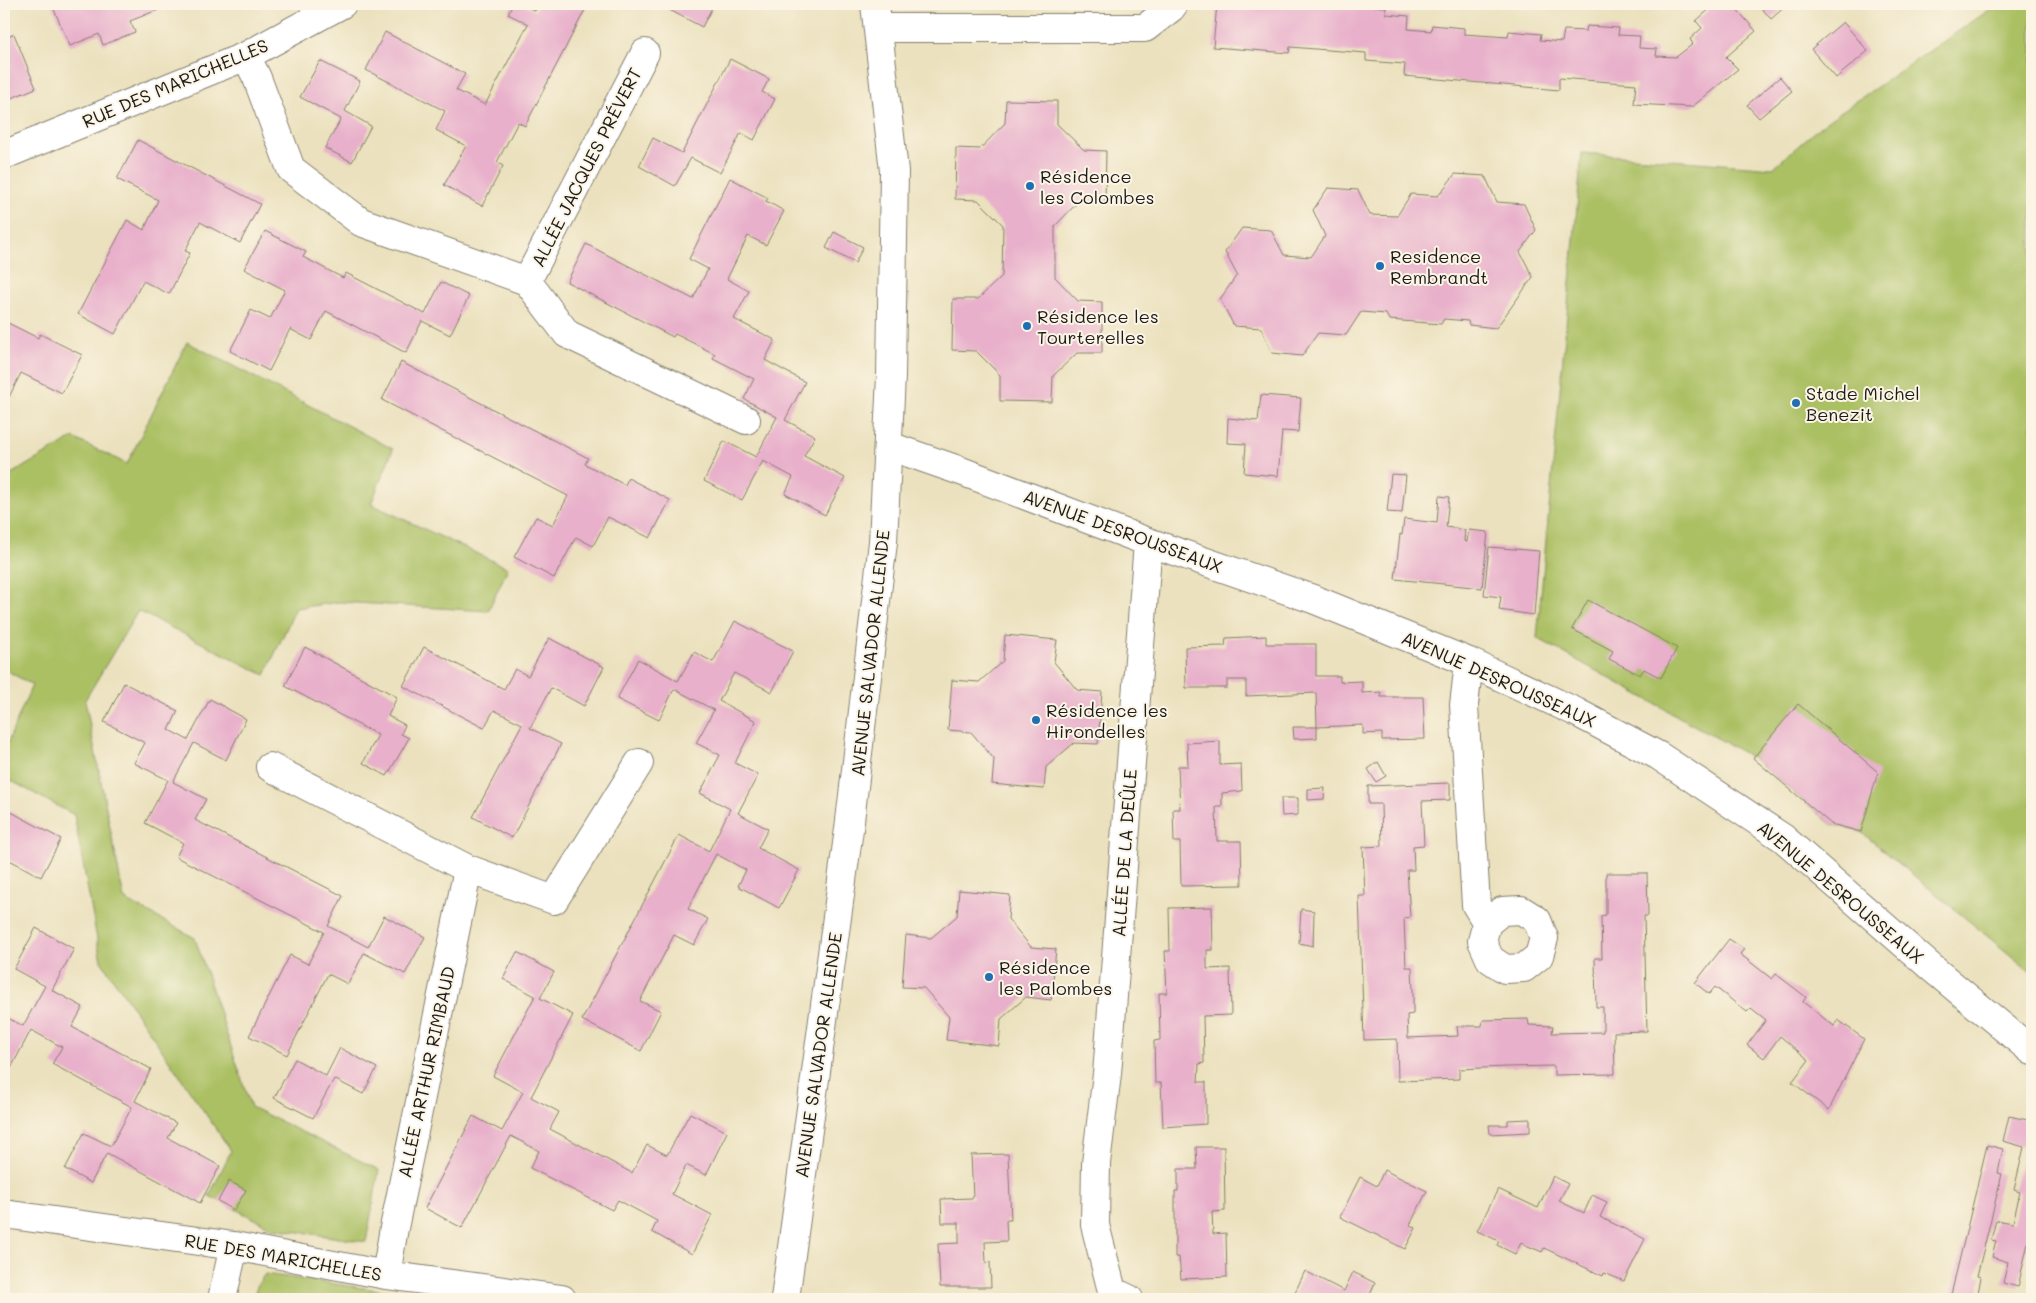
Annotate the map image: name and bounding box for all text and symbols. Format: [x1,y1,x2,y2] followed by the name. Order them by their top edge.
[78,33,272,133] street label: RUE DES MARICHELLES
[525,63,647,271] street label: ALLÉE JACQUES PRÉVERT
[1040,164,1155,209] place label: Résidence les Colombes
[1024,180,1036,192] marker: Résidence les Colombes
[1390,244,1488,289] place label: Residence Rembrandt
[1374,260,1386,272] marker: Residence Rembrandt
[1037,304,1159,349] place label: Résidence les Tourterelles
[1021,320,1033,332] marker: Résidence les Tourterelles
[1806,381,1920,426] place label: Stade Michel Benezit
[1790,397,1802,409] marker: Stade Michel Benezit
[1020,484,1226,578] street label: AVENUE DESROUSSEAUX
[845,528,895,778] street label: AVENUE SALVADOR ALLENDE
[1398,625,1600,733] street label: AVENUE DESROUSSEAUX
[1046,698,1168,743] place label: Résidence les Hirondelles
[1030,714,1042,726] marker: Résidence les Hirondelles
[1106,768,1142,938] street label: ALLÉE DE LA DEÛLE
[1753,815,1929,969] street label: AVENUE DESROUSSEAUX
[789,931,847,1179] street label: AVENUE SALVADOR ALLENDE
[999,955,1112,1000] place label: Résidence les Palombes
[392,964,460,1180] street label: ALLÉE ARTHUR RIMBAUD
[983,971,995,983] marker: Résidence les Palombes
[183,1228,383,1286] street label: RUE DES MARICHELLES

